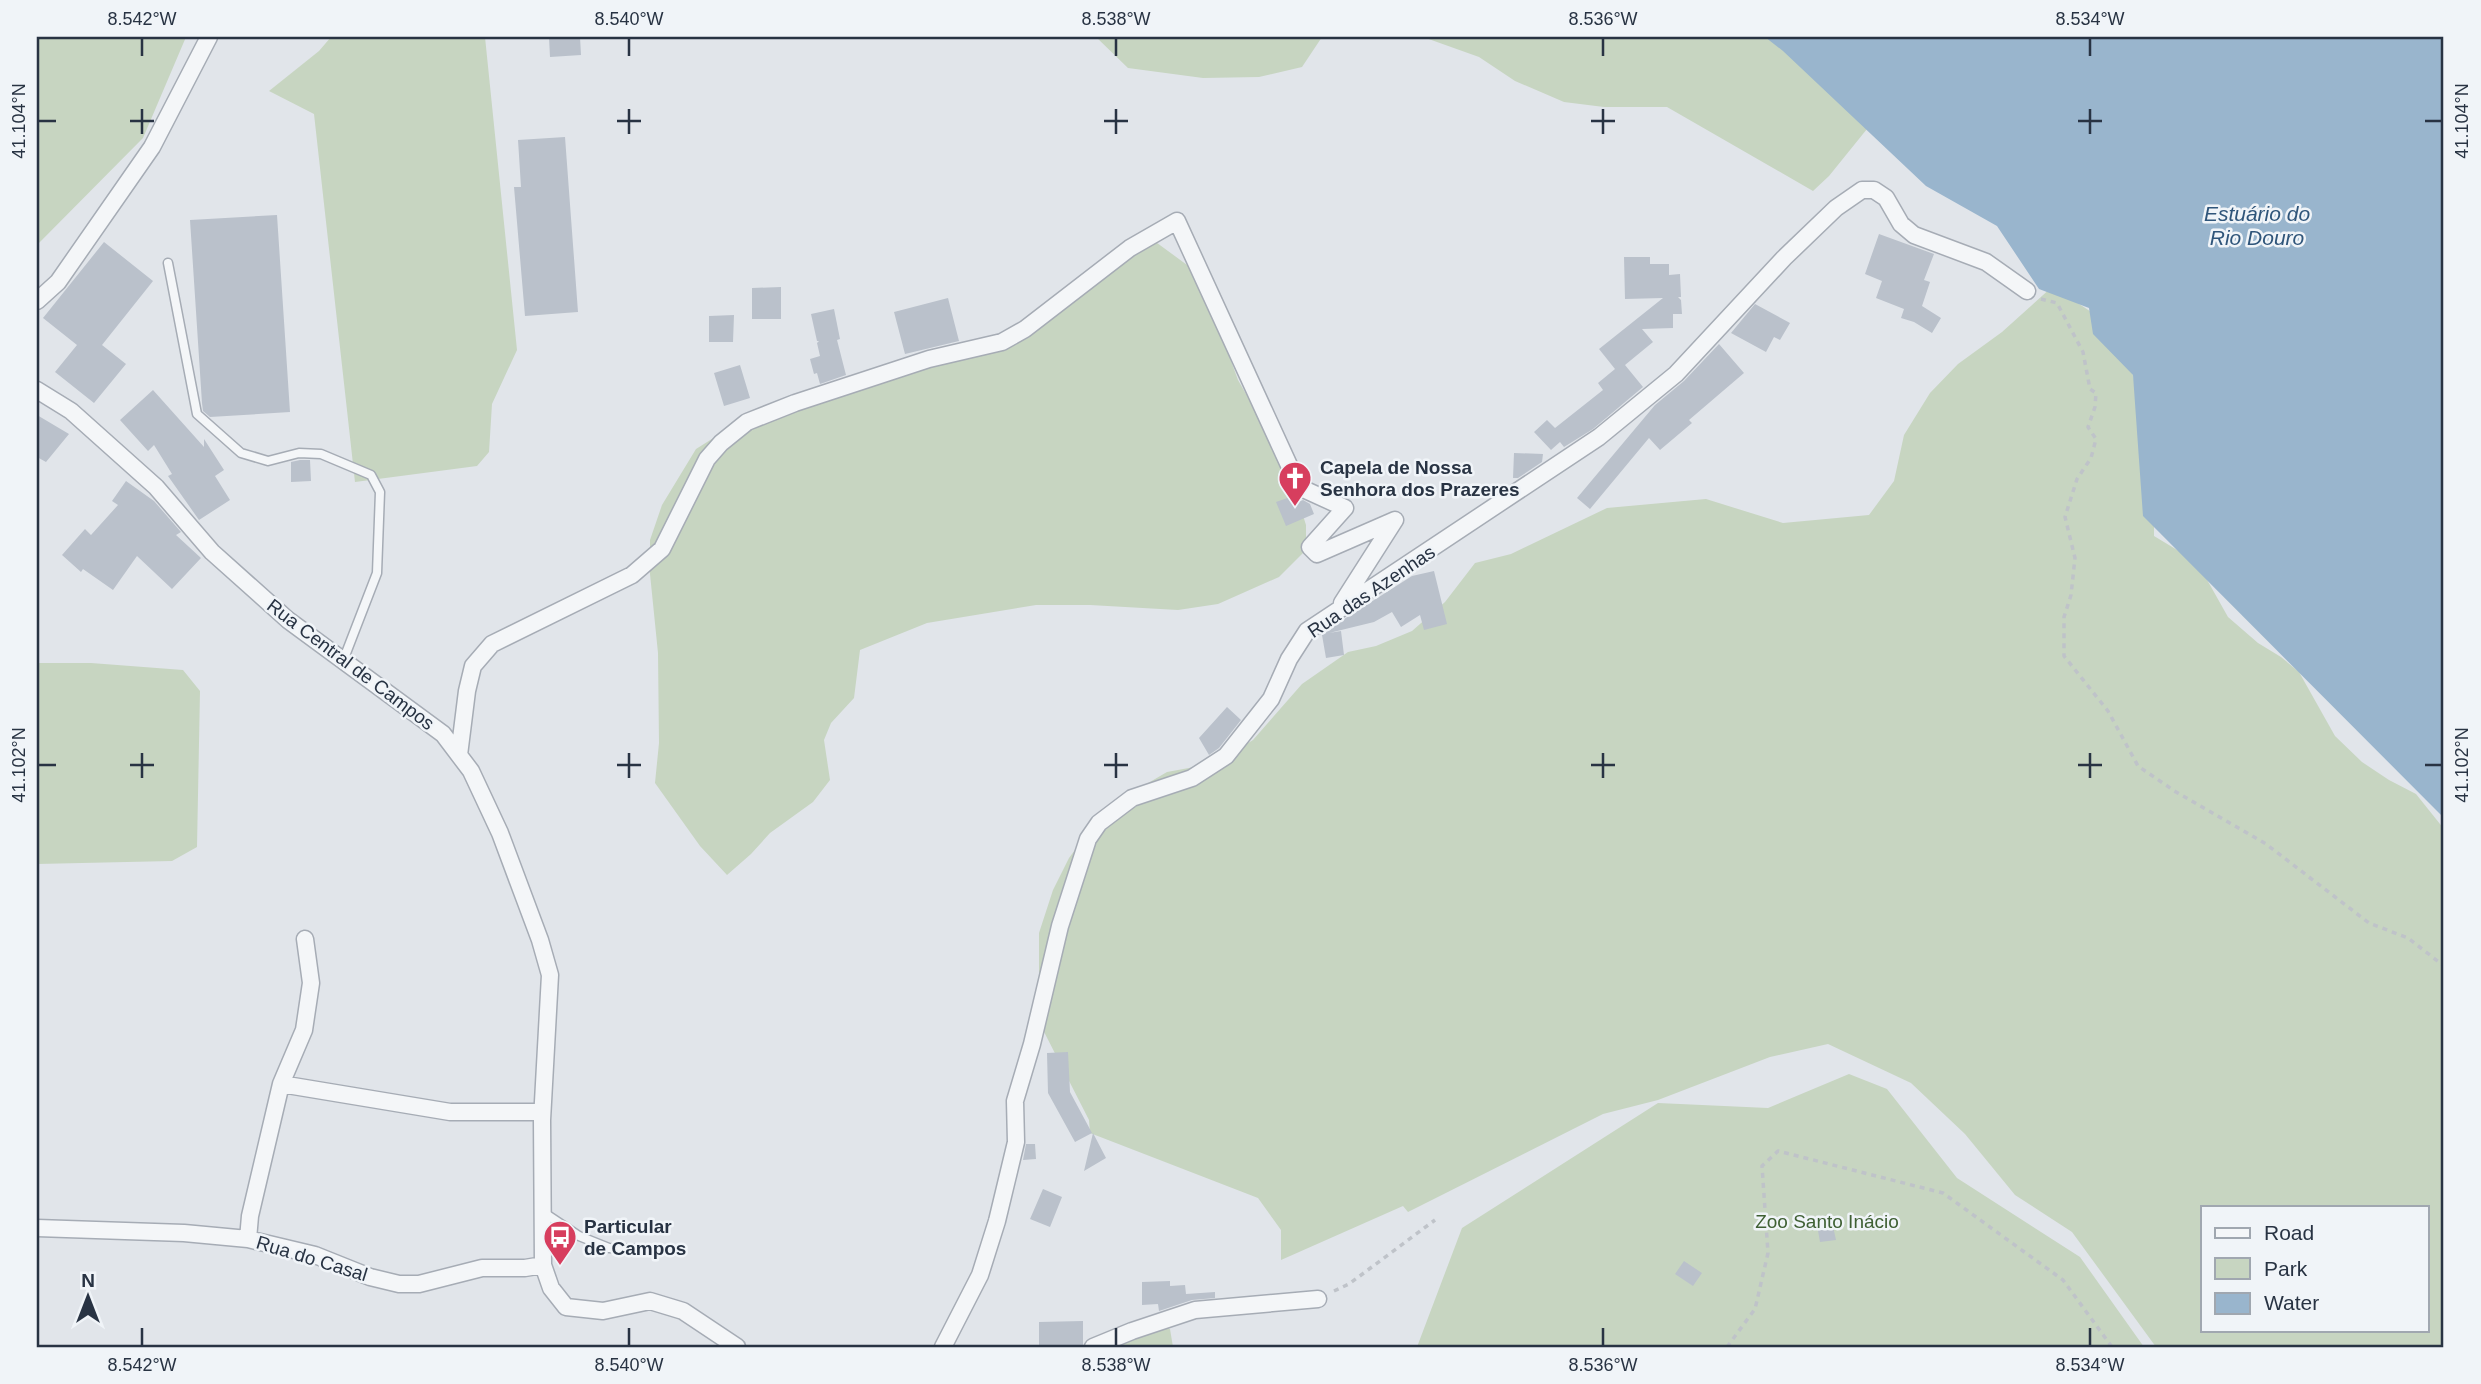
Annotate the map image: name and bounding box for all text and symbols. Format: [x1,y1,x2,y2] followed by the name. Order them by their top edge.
[107,9,177,29] text: 8.542°W
[594,9,664,29] text: 8.540°W
[1081,9,1151,29] text: 8.538°W
[1568,9,1638,29] text: 8.536°W
[2055,9,2125,29] text: 8.534°W
[9,83,29,159] text: 41.104°N
[2452,83,2472,159] text: 41.104°N
[2204,202,2310,249] water label: Estuário do Rio Douro
[1320,457,1520,500] place label: Capela de Nossa Senhora dos Prazeres
[1276,459,1314,508] church icon: Capela de Nossa Senhora dos Prazeres
[1304,541,1439,642] street label: Rua das Azenhas
[263,595,438,734] street label: Rua Central de Campos
[9,727,29,803] text: 41.102°N
[2452,727,2472,803] text: 41.102°N
[2201,1206,2428,1332] legend
[1755,1211,1899,1232] park label: Zoo Santo Inácio
[584,1216,686,1259] place label: Particular de Campos
[541,1218,579,1267] bus stop icon: Particular de Campos
[2264,1221,2314,1244] text: Road
[254,1232,370,1285] street label: Rua do Casal
[2264,1257,2308,1280] text: Park
[52,1262,122,1332] north arrow
[81,1270,95,1291] text: N
[2264,1291,2319,1314] text: Water
[107,1355,177,1375] text: 8.542°W
[594,1355,664,1375] text: 8.540°W
[1081,1355,1151,1375] text: 8.538°W
[1568,1355,1638,1375] text: 8.536°W
[2055,1355,2125,1375] text: 8.534°W

